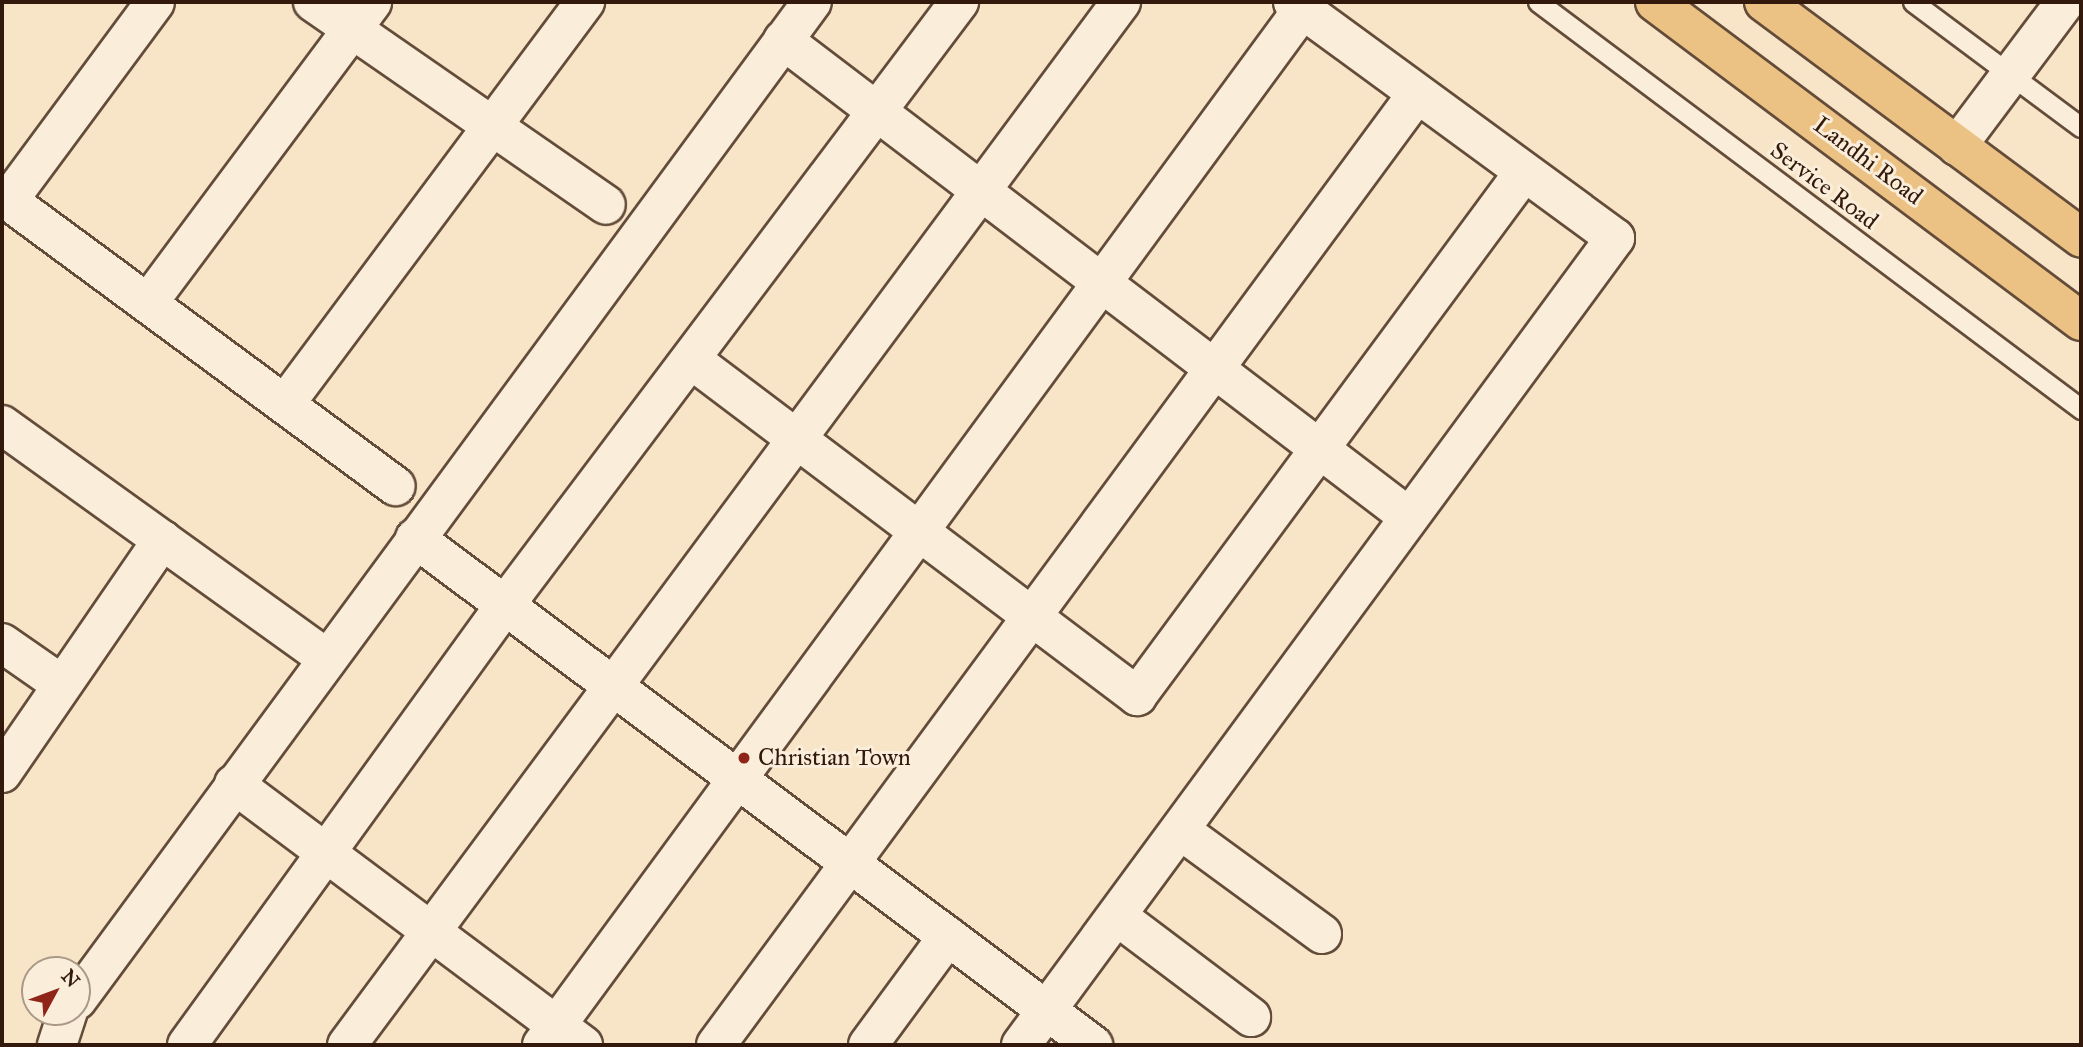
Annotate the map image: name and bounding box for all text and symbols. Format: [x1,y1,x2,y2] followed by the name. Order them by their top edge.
[1808,111,1928,211] street label: Landhi Road
[1764,136,1884,236] street label: Service Road
[758,744,911,772] place label: Christian Town
[736,750,752,766] marker: Christian Town
[21,956,91,1026] north arrow
[57,965,85,992] text: N

